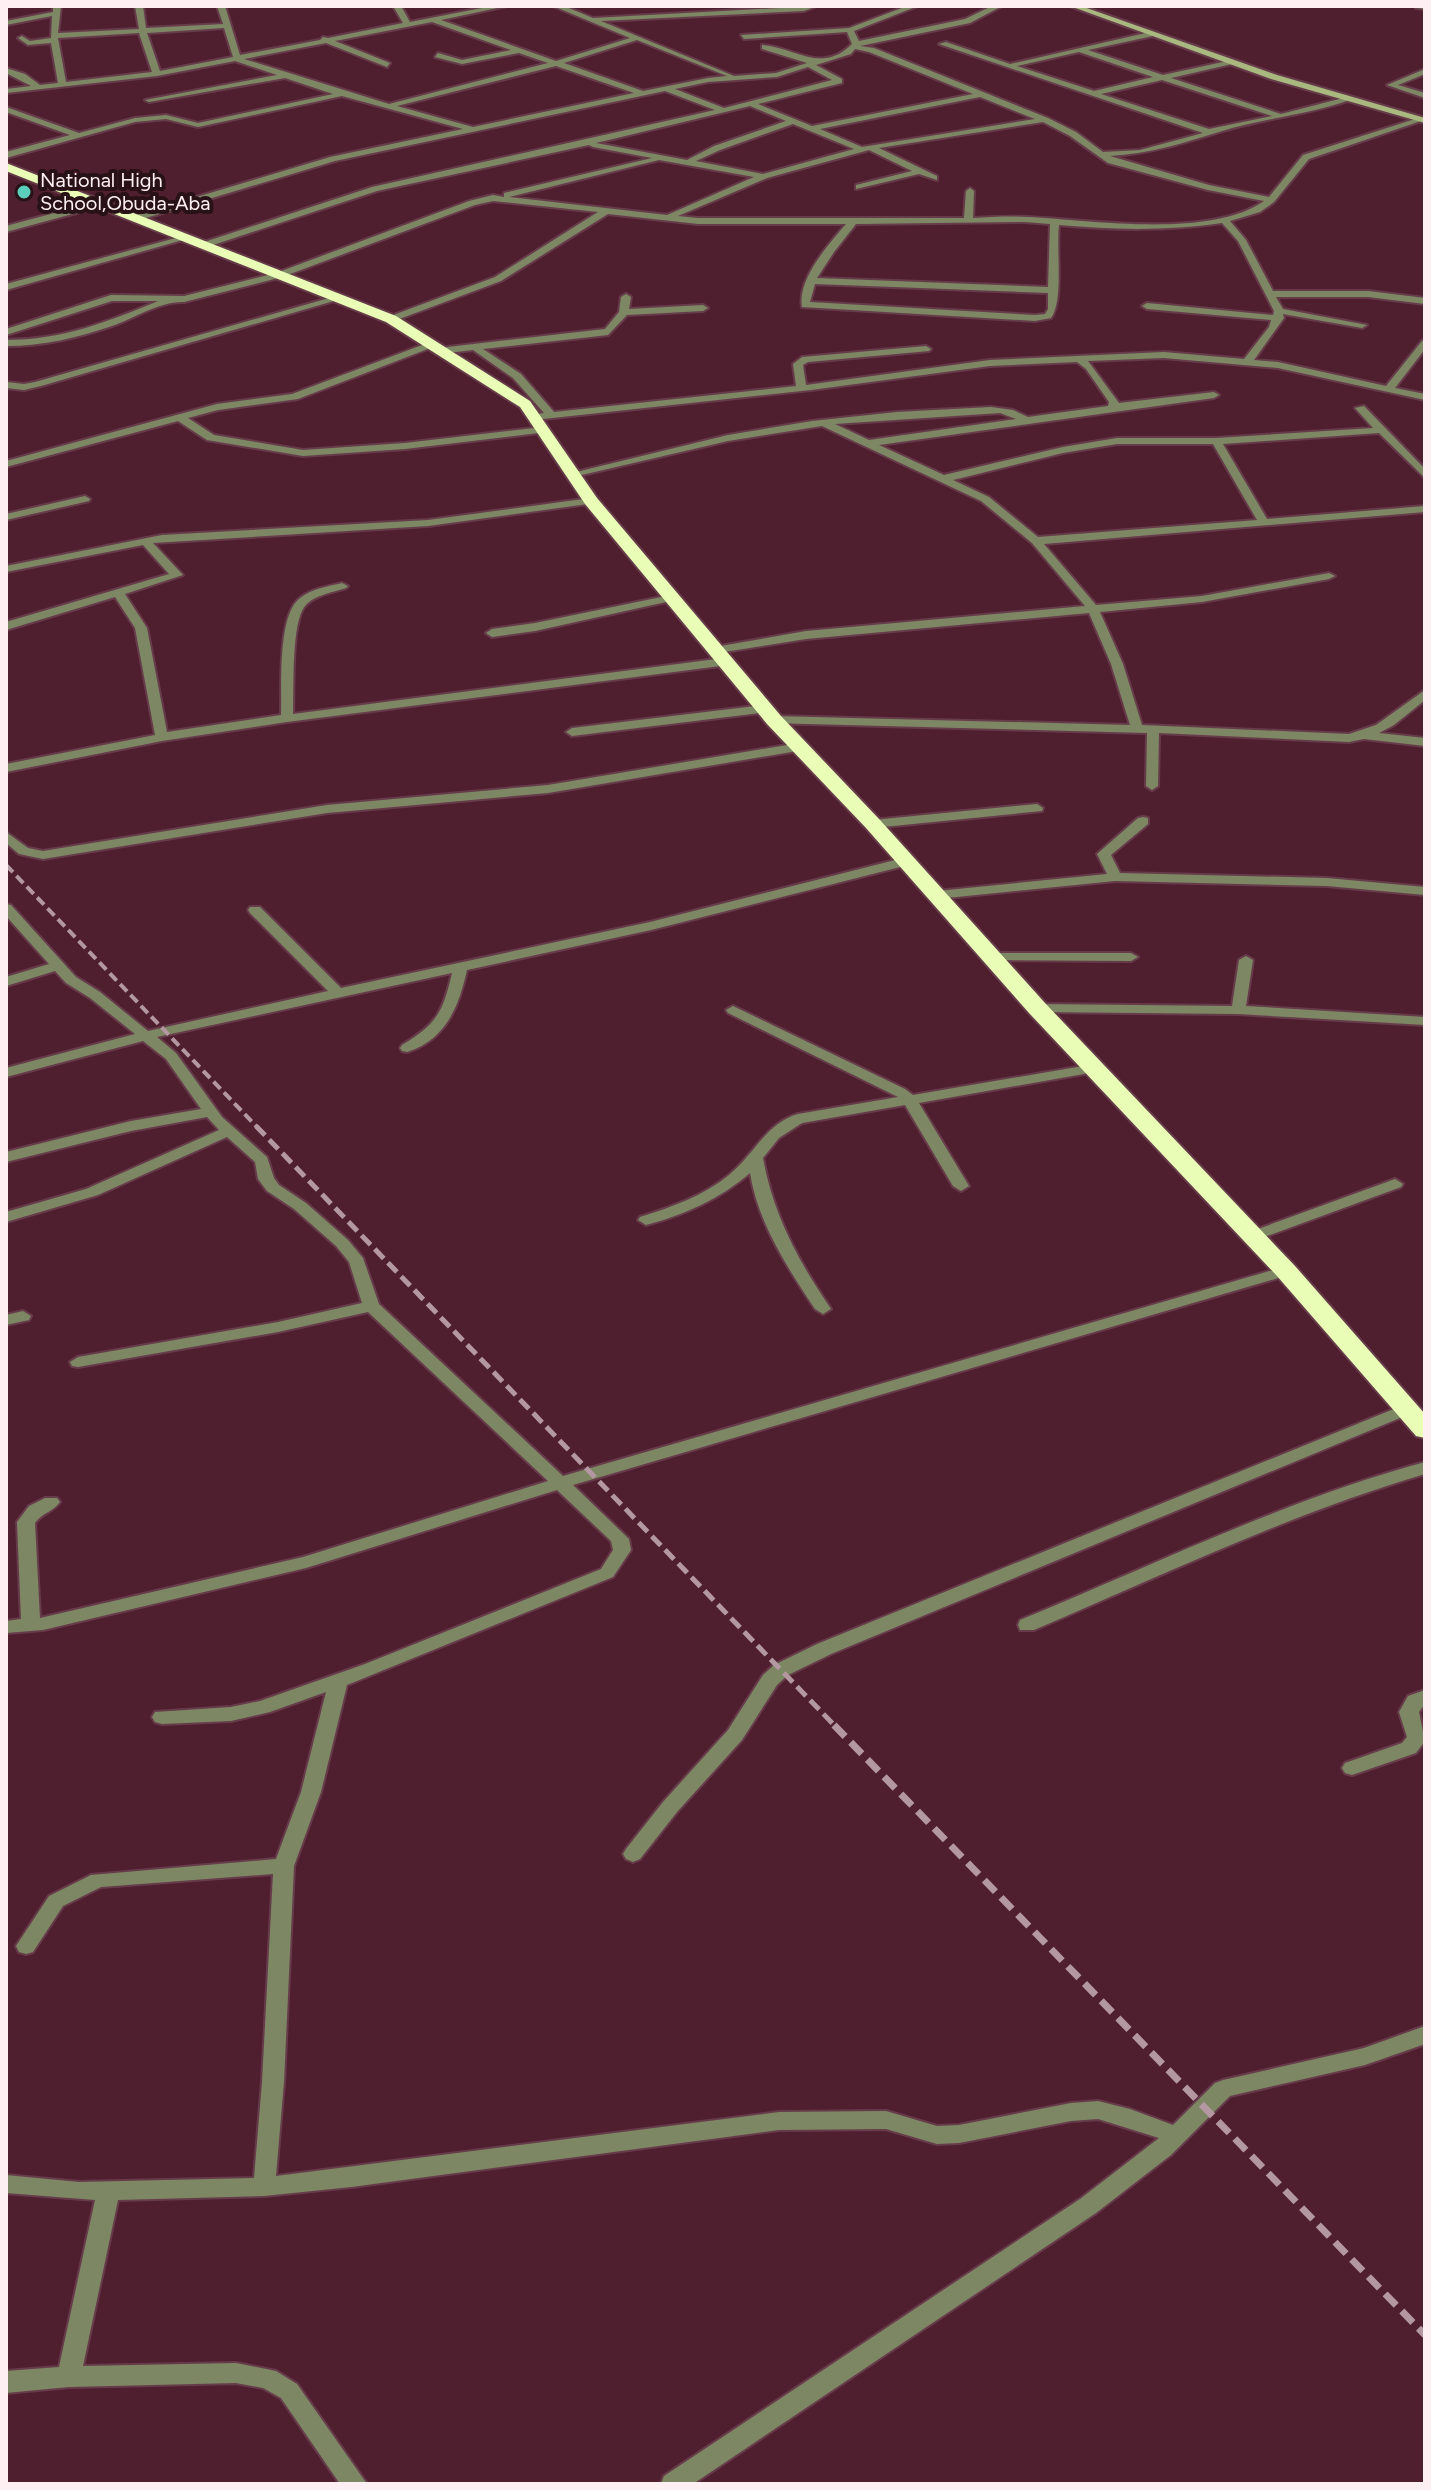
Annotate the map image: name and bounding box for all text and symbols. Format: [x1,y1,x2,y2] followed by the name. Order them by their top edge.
[40,168,211,215] place label: National High School,Obuda-Aba
[15,183,33,201] marker: National High School,Obuda-Aba

